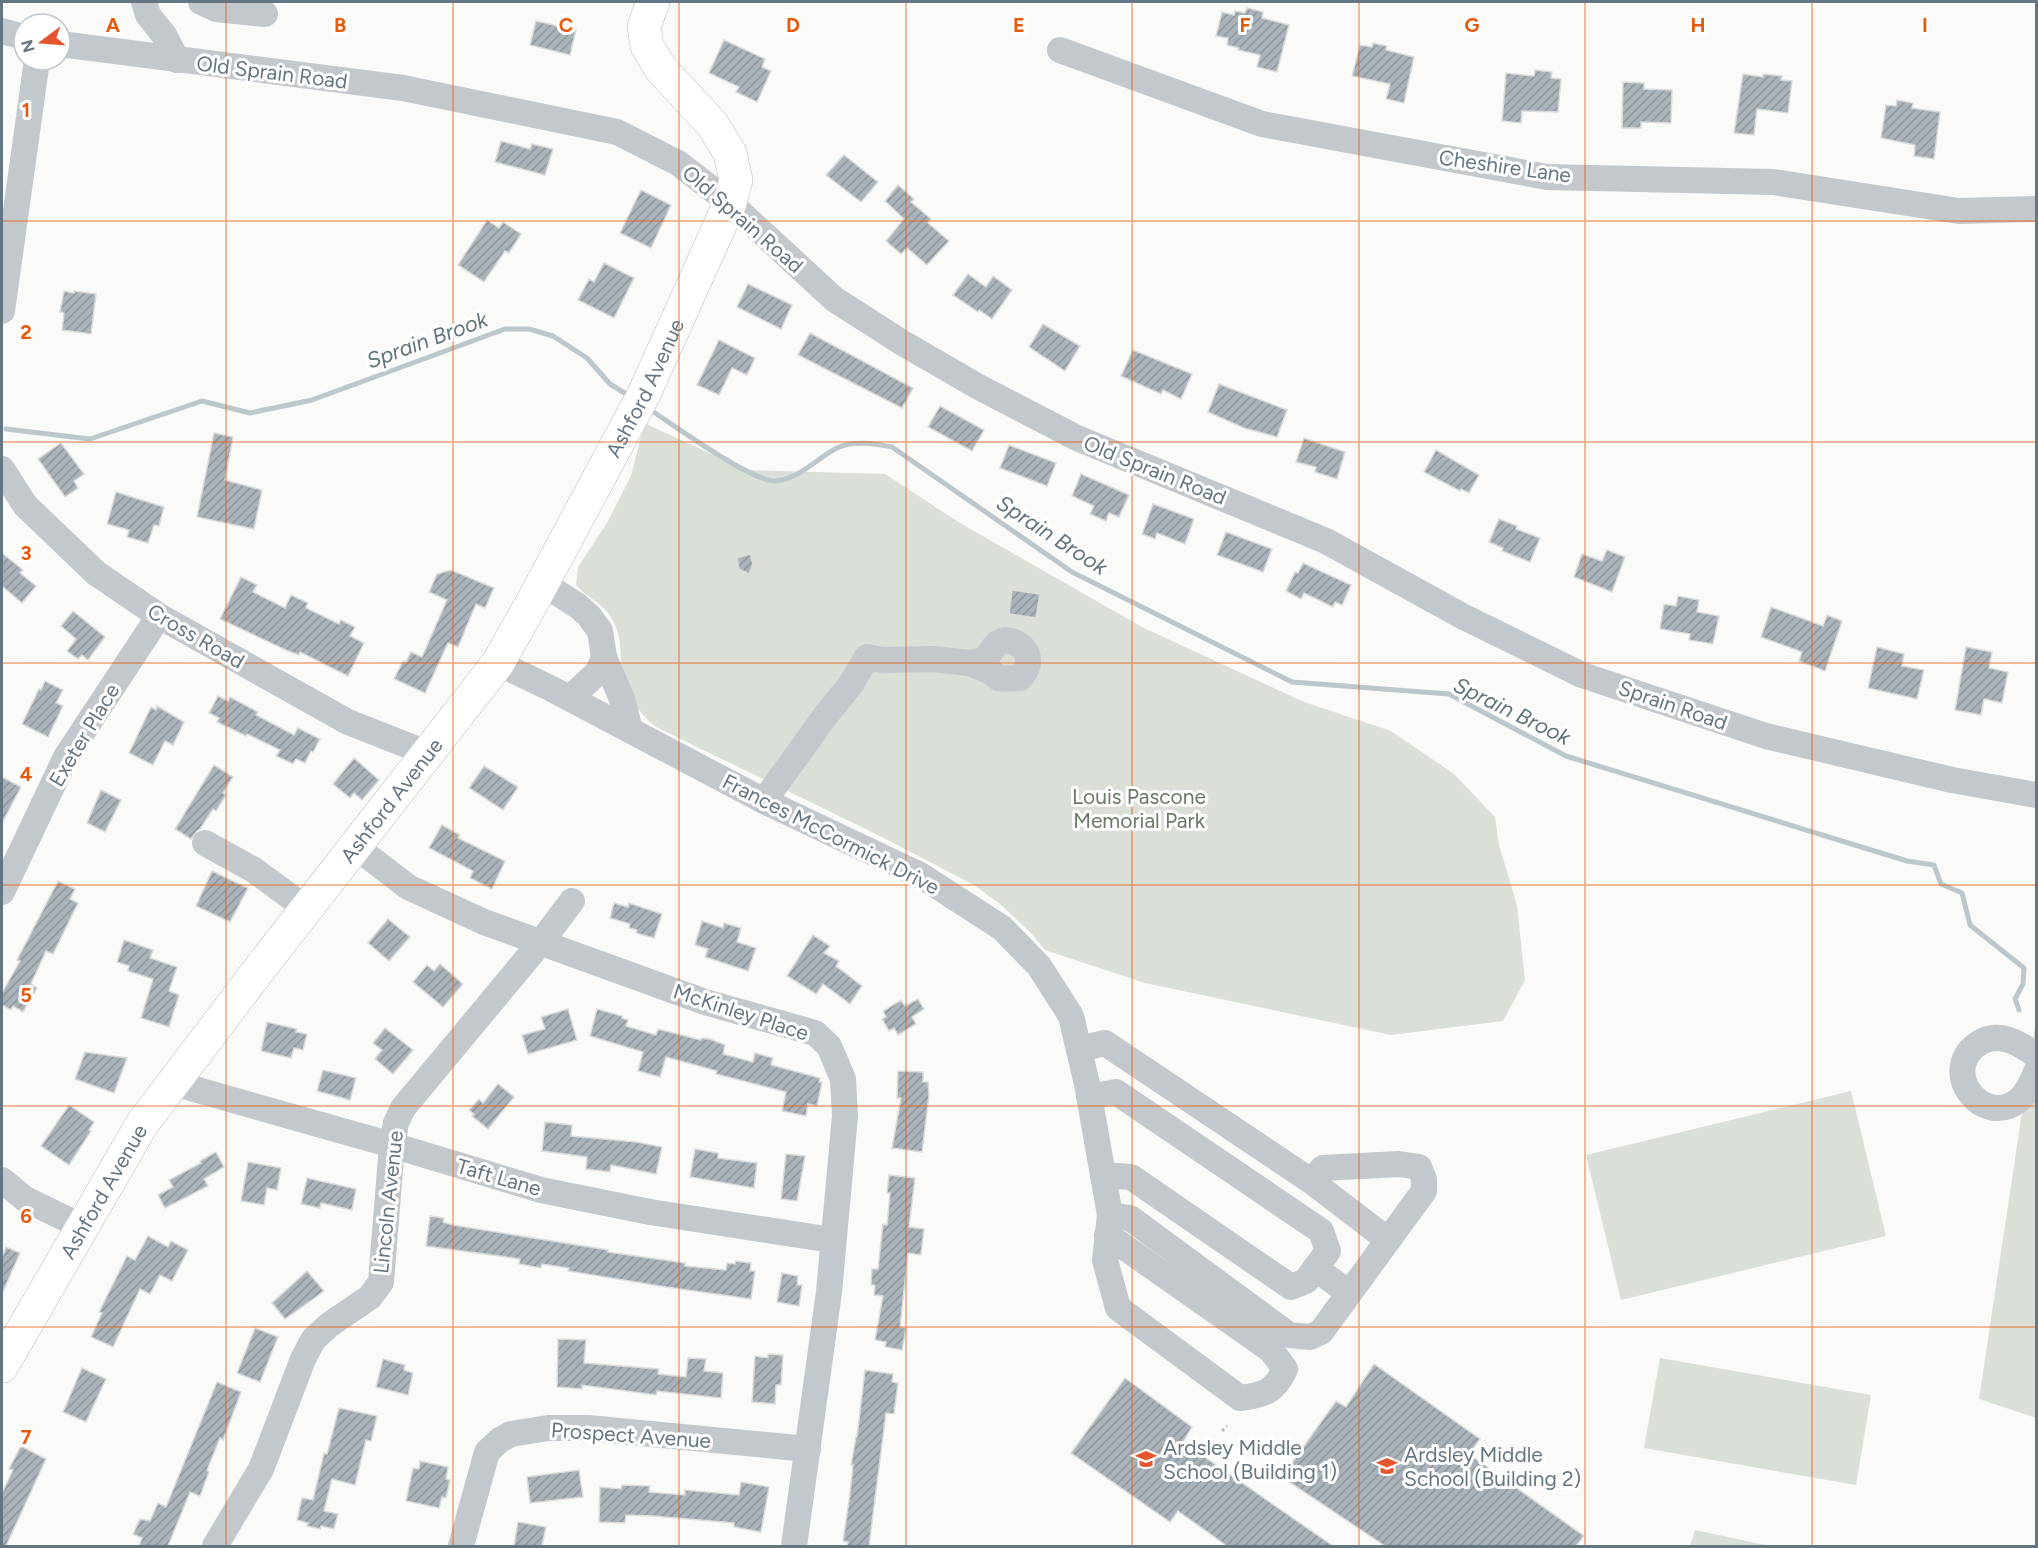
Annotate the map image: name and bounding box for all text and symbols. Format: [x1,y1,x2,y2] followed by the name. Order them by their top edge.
[12,12,72,72] north arrow
[106,13,121,37] text: A
[334,13,346,37] text: B
[559,13,573,37] text: C
[786,13,800,37] text: D
[1013,13,1025,37] text: E
[1239,13,1251,37] text: F
[1465,13,1480,37] text: G
[1691,13,1706,37] text: H
[1922,13,1928,37] text: I
[17,37,39,55] text: N
[195,50,349,94] street label: Old Sprain Road
[22,98,30,122] text: 1
[1437,144,1573,188] street label: Cheshire Lane
[678,160,808,278] street label: Old Sprain Road
[363,305,492,374] water label: Sprain Brook
[600,315,689,461] street label: Ashford Avenue
[20,320,32,344] text: 2
[1080,430,1230,510] street label: Old Sprain Road
[991,489,1114,582] water label: Sprain Brook
[20,541,32,565] text: 3
[143,598,249,674] street label: Cross Road
[1449,671,1576,752] water label: Sprain Brook
[1615,675,1731,735] street label: Sprain Road
[43,679,125,791] street label: Exeter Place
[335,733,447,868] street label: Ashford Avenue
[20,762,33,786] text: 4
[718,768,944,900] street label: Frances McCormick Drive
[1072,784,1206,833] park label: Louis Pascone Memorial Park
[670,978,812,1046] street label: McKinley Place
[20,983,32,1007] text: 5
[54,1119,152,1263] street label: Ashford Avenue
[368,1129,408,1275] street label: Lincoln Avenue
[454,1153,544,1201] street label: Taft Lane
[20,1204,32,1228] text: 6
[550,1417,712,1453] street label: Prospect Avenue
[20,1425,32,1449] text: 7
[1163,1435,1337,1484] place label: Ardsley Middle School (Building 1)
[1404,1442,1581,1491] place label: Ardsley Middle School (Building 2)
[1134,1447,1158,1471] school or university icon: Ardsley Middle School (Building 1)
[1375,1454,1399,1478] school or university icon: Ardsley Middle School (Building 2)

